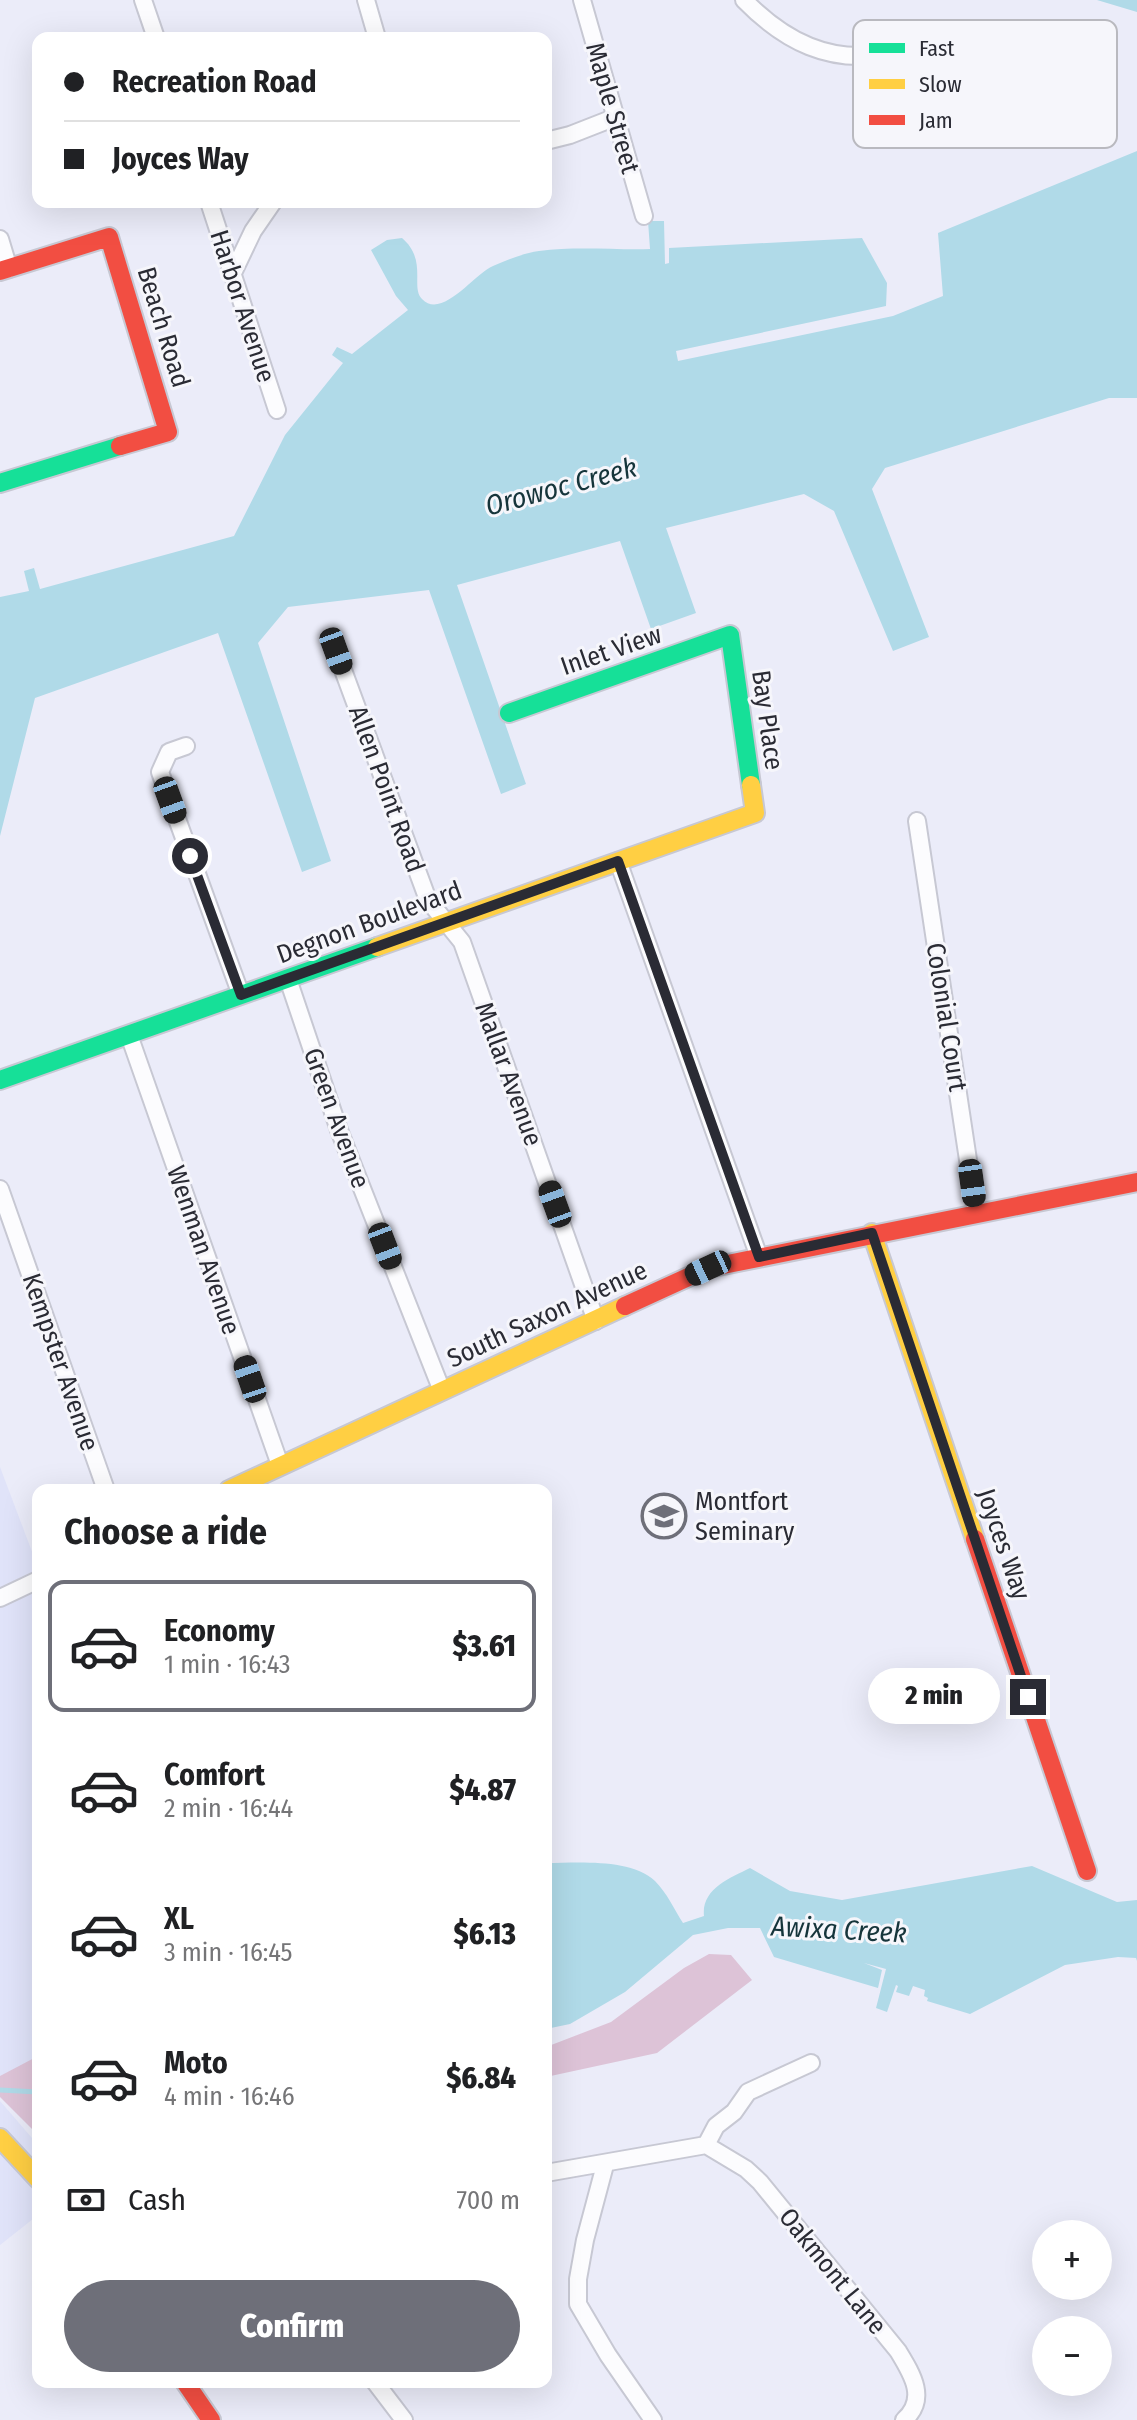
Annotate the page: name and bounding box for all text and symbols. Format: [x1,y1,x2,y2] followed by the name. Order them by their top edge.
[853,20,1117,148] legend
[919,35,955,62] text: Fast
[579,39,646,178] street label: Maple Street
[112,64,316,100] text: Recreation Road
[919,71,962,98] text: Slow
[919,107,953,134] text: Jam
[112,141,249,177] text: Joyces Way
[203,226,282,386] street label: Harbor Avenue
[131,263,197,391] street label: Beach Road
[482,450,641,523] water label: Orowoc Creek
[557,619,666,682] street label: Inlet View
[317,624,355,678] car
[745,668,790,772] street label: Bay Place
[342,702,431,877] street label: Allen Point Road
[151,773,189,827] car
[172,838,208,874] route start
[272,875,466,970] street label: Degnon Boulevard
[919,941,974,1094] street label: Colonial Court
[468,998,549,1150] street label: Mallar Avenue
[297,1044,376,1192] street label: Green Avenue
[957,1158,987,1208] car
[160,1162,247,1339] street label: Wenman Avenue
[536,1177,574,1231] car
[365,1219,405,1273] car
[681,1247,735,1289] car
[442,1255,652,1374] street label: South Saxon Avenue
[16,1269,105,1455] street label: Kempster Avenue
[231,1352,269,1406] car
[970,1485,1037,1604] street label: Joyces Way
[695,1486,795,1547] place label: Montfort Seminary
[640,1492,688,1540] school or university icon: Montfort Seminary
[64,1510,267,1554] text: Choose a ride
[68,1610,140,1682] icon: car
[164,1613,275,1649] text: Economy
[452,1628,516,1664] text: $3.61
[164,1649,291,1680] text: 1 min · 16:43
[868,1669,1000,1725] callout: 2 min
[1010,1679,1046,1715] route end
[905,1680,963,1711] text: 2 min
[68,1754,140,1826] icon: car
[164,1757,265,1793] text: Comfort
[449,1772,516,1808] text: $4.87
[164,1793,293,1824] text: 2 min · 16:44
[68,1898,140,1970] icon: car
[164,1901,194,1937] text: XL
[769,1909,908,1950] water label: Awixa Creek
[454,1916,516,1952] text: $6.13
[164,1937,293,1968] text: 3 min · 16:45
[68,2042,140,2114] icon: car
[164,2045,228,2081] text: Moto
[446,2060,516,2096] text: $6.84
[164,2081,295,2112] text: 4 min · 16:46
[64,2178,108,2222] icon: cash
[128,2182,186,2218] text: Cash
[457,2185,520,2216] text: 700 m
[772,2202,893,2341] street label: Oakmont Lane
[1032,2220,1112,2396] map controls
[1032,2220,1112,2300] button: +
[64,2280,520,2372] button: Confirm
[1032,2316,1112,2396] button: −

